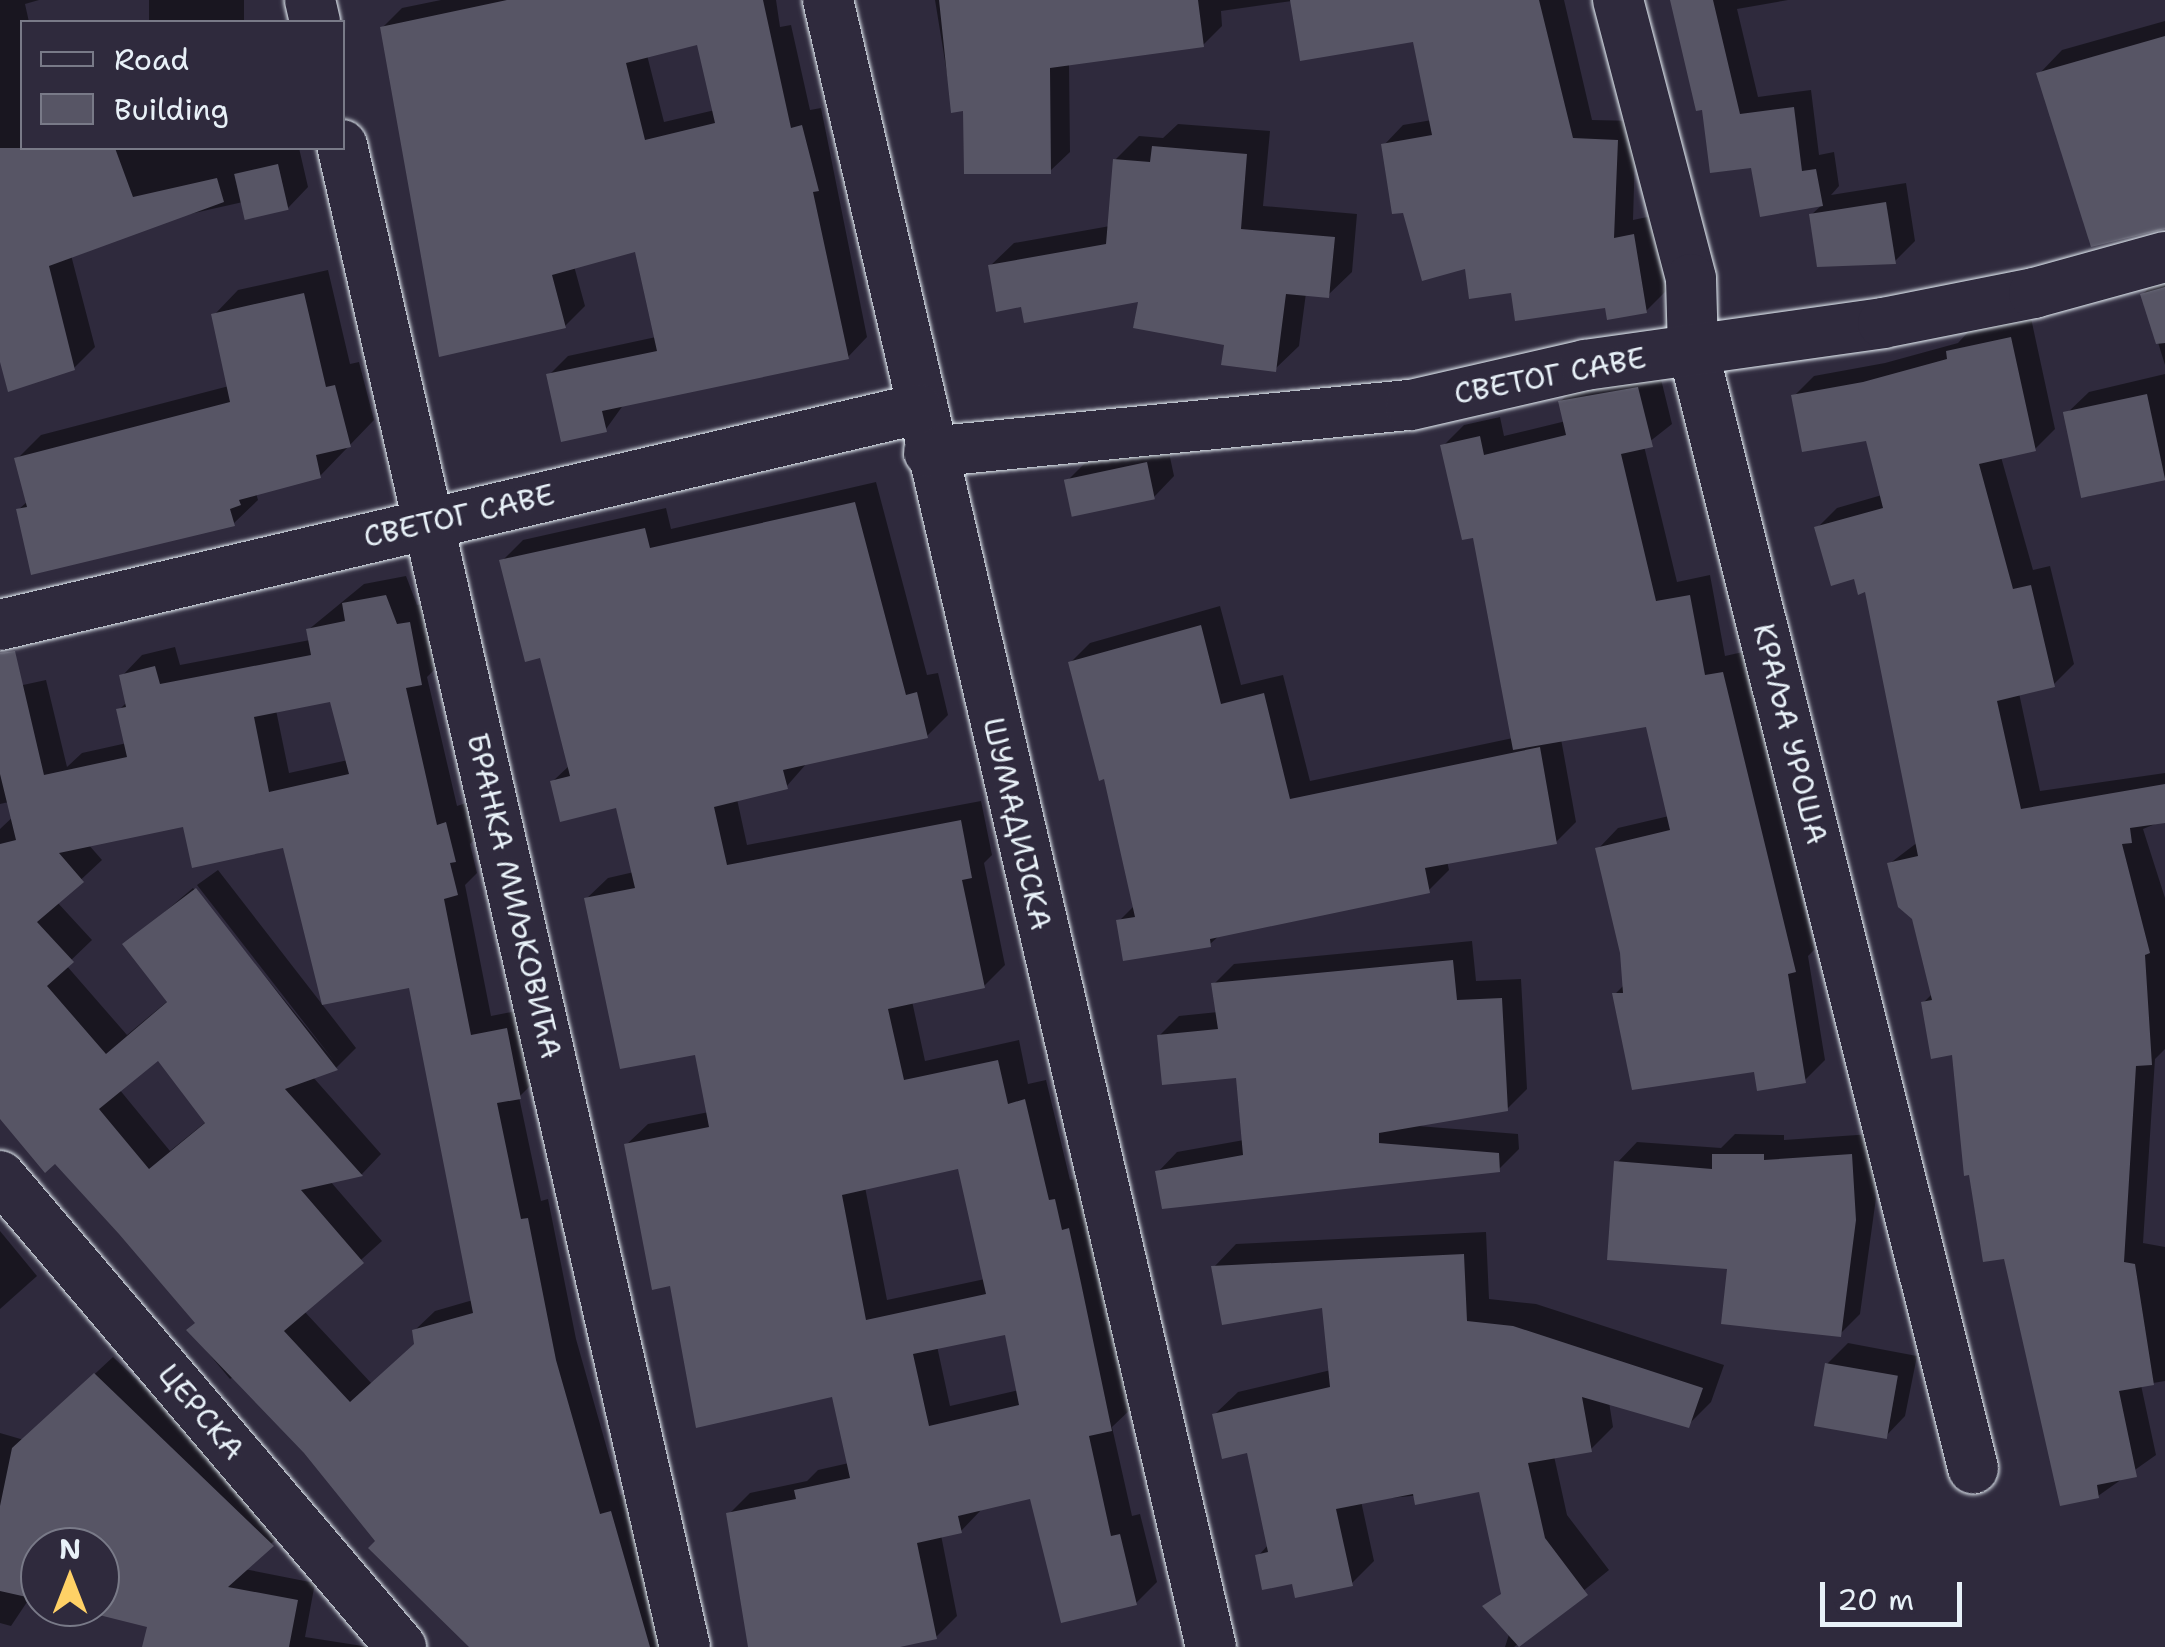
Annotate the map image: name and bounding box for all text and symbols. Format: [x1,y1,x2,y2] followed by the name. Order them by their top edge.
[20,20,345,150] legend
[114,39,189,80] text: Road
[114,89,229,130] text: Building
[1451,340,1649,412] street label: СВЕТОГ САВЕ
[360,477,558,555] street label: СВЕТОГ САВЕ
[1745,620,1835,848] street label: КРАЉА УРОША
[975,714,1059,934] street label: ШУМАДИЈСКА
[459,730,569,1062] street label: БРАНКА МИЉКОВИЋА
[150,1356,252,1468] street label: ЦЕРСКА
[20,1527,120,1627] north arrow
[59,1530,81,1568] text: N
[1825,1562,1968,1624] scale bar
[1837,1579,1914,1620] text: 20 m

